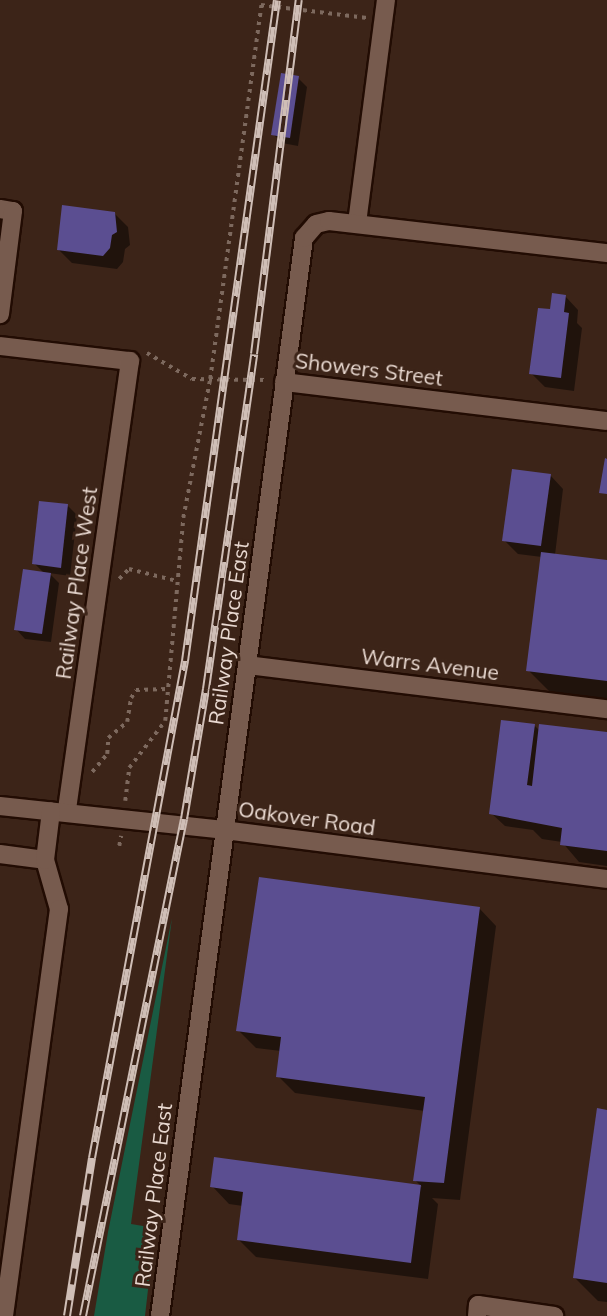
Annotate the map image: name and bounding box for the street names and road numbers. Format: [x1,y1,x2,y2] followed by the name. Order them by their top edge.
[294,347,444,391] street label: Showers Street
[50,485,102,681] street label: Railway Place West
[203,540,253,726] street label: Railway Place East
[360,643,500,685] street label: Warrs Avenue
[237,796,377,840] street label: Oakover Road
[129,1102,177,1288] street label: Railway Place East

